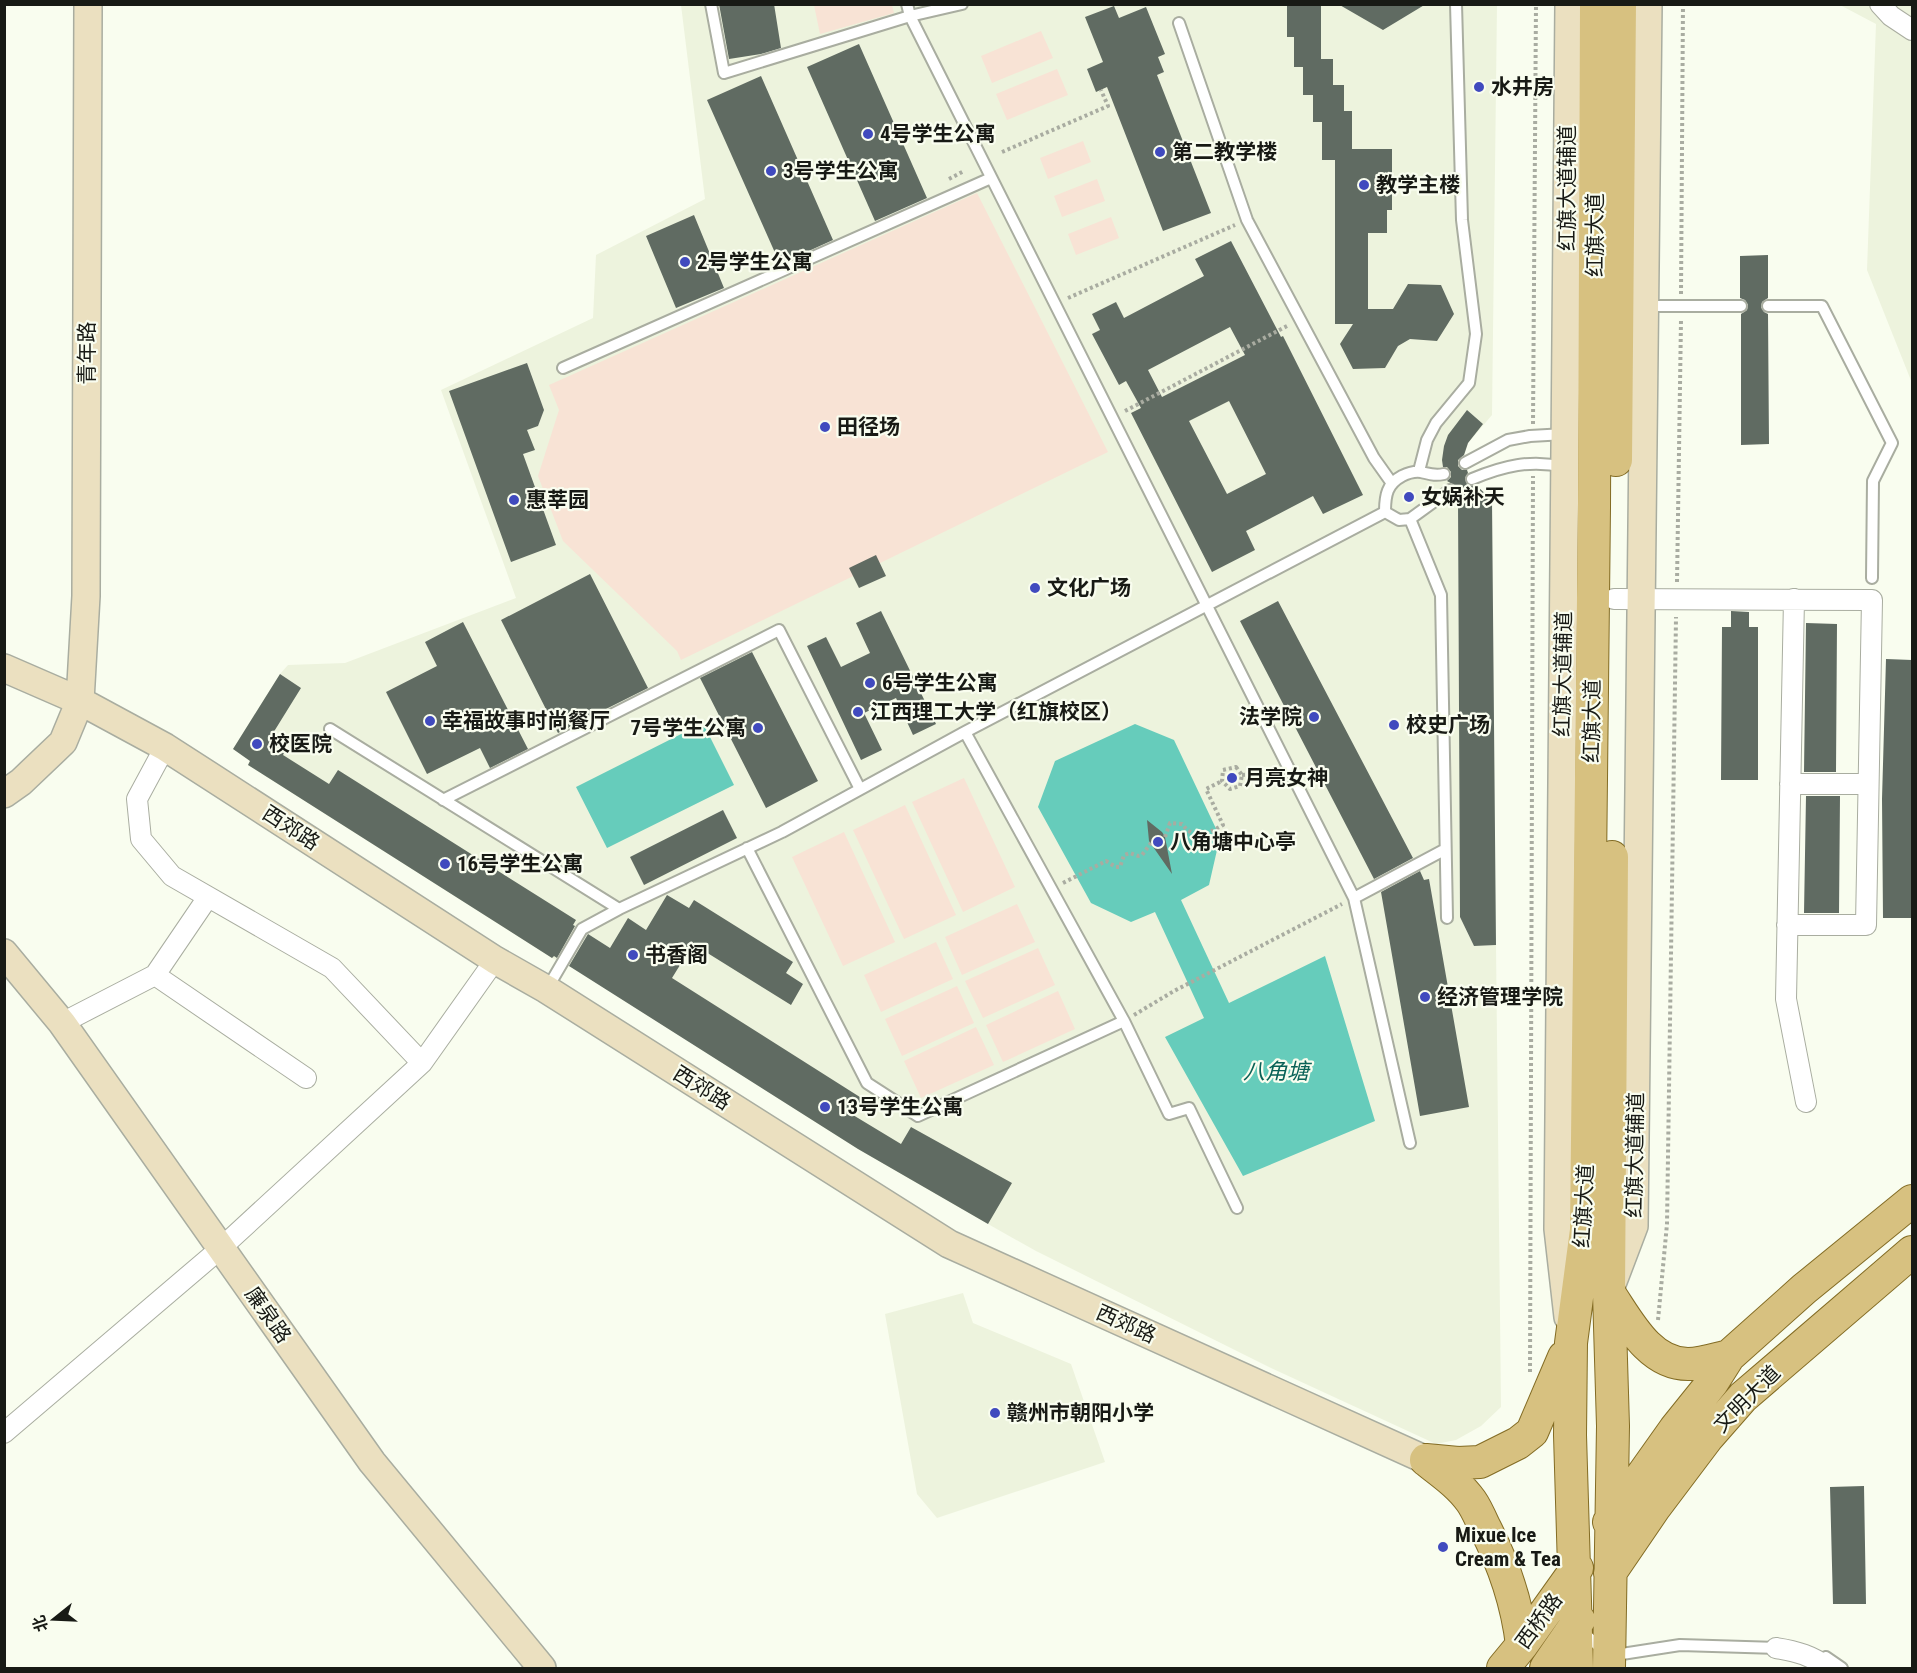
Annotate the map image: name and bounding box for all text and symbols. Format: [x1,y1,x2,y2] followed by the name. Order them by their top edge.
[1491,75,1554,99] place label: 水井房
[1472,80,1486,94] marker: 水井房
[880,122,996,146] place label: 4号学生公寓
[1555,125,1579,251] street label: 红旗大道辅道
[861,127,875,141] marker: 4号学生公寓
[1172,140,1277,164] place label: 第二教学楼
[1153,145,1167,159] marker: 第二教学楼
[783,159,899,183] place label: 3号学生公寓
[764,164,778,178] marker: 3号学生公寓
[1376,173,1460,197] place label: 教学主楼
[1357,178,1371,192] marker: 教学主楼
[1583,193,1607,277] street label: 红旗大道
[697,250,813,274] place label: 2号学生公寓
[678,255,692,269] marker: 2号学生公寓
[75,322,99,385] street label: 青年路
[837,415,900,439] place label: 田径场
[818,420,832,434] marker: 田径场
[1421,485,1505,509] place label: 女娲补天
[526,488,589,512] place label: 惠莘园
[1402,490,1416,504] marker: 女娲补天
[507,493,521,507] marker: 惠莘园
[1047,576,1131,600] place label: 文化广场
[1028,581,1042,595] marker: 文化广场
[1550,611,1576,737] street label: 红旗大道辅道
[882,671,998,695] place label: 6号学生公寓
[863,676,877,690] marker: 6号学生公寓
[1579,679,1605,763] street label: 红旗大道
[870,700,1122,724] place label: 江西理工大学（红旗校区）
[851,705,865,719] marker: 江西理工大学（红旗校区）
[1239,705,1302,729] place label: 法学院
[442,709,610,733] place label: 幸福故事时尚餐厅
[1307,710,1321,724] marker: 法学院
[1406,713,1490,737] place label: 校史广场
[423,714,437,728] marker: 幸福故事时尚餐厅
[630,716,746,740] place label: 7号学生公寓
[1387,718,1401,732] marker: 校史广场
[751,721,765,735] marker: 7号学生公寓
[269,732,332,756] place label: 校医院
[250,737,264,751] marker: 校医院
[1244,766,1328,790] place label: 月亮女神
[1225,771,1239,785] marker: 月亮女神
[258,801,324,855] street label: 西郊路
[1170,830,1296,854] place label: 八角塘中心亭
[1151,835,1165,849] marker: 八角塘中心亭
[457,852,583,876] place label: 16号学生公寓
[438,857,452,871] marker: 16号学生公寓
[645,943,708,967] place label: 书香阁
[626,948,640,962] marker: 书香阁
[1437,985,1563,1009] place label: 经济管理学院
[1418,990,1432,1004] marker: 经济管理学院
[1243,1059,1313,1084] water label: 八角塘
[669,1061,735,1115] street label: 西郊路
[1622,1092,1648,1218] street label: 红旗大道辅道
[837,1095,963,1119] place label: 13号学生公寓
[818,1100,832,1114] marker: 13号学生公寓
[1570,1163,1598,1249] street label: 红旗大道
[240,1282,296,1348] street label: 廉泉路
[1092,1300,1160,1348] street label: 西郊路
[1709,1361,1785,1437] street label: 文明大道
[1007,1401,1154,1425] place label: 赣州市朝阳小学
[988,1406,1002,1420] marker: 赣州市朝阳小学
[1455,1523,1561,1571] place label: Mixue Ice Cream & Tea
[1436,1540,1450,1554] marker: Mixue Ice Cream & Tea
[1511,1588,1567,1654] street label: 西桥路
[24,1589,84,1649] north arrow
[29,1613,52,1634] text: 北

